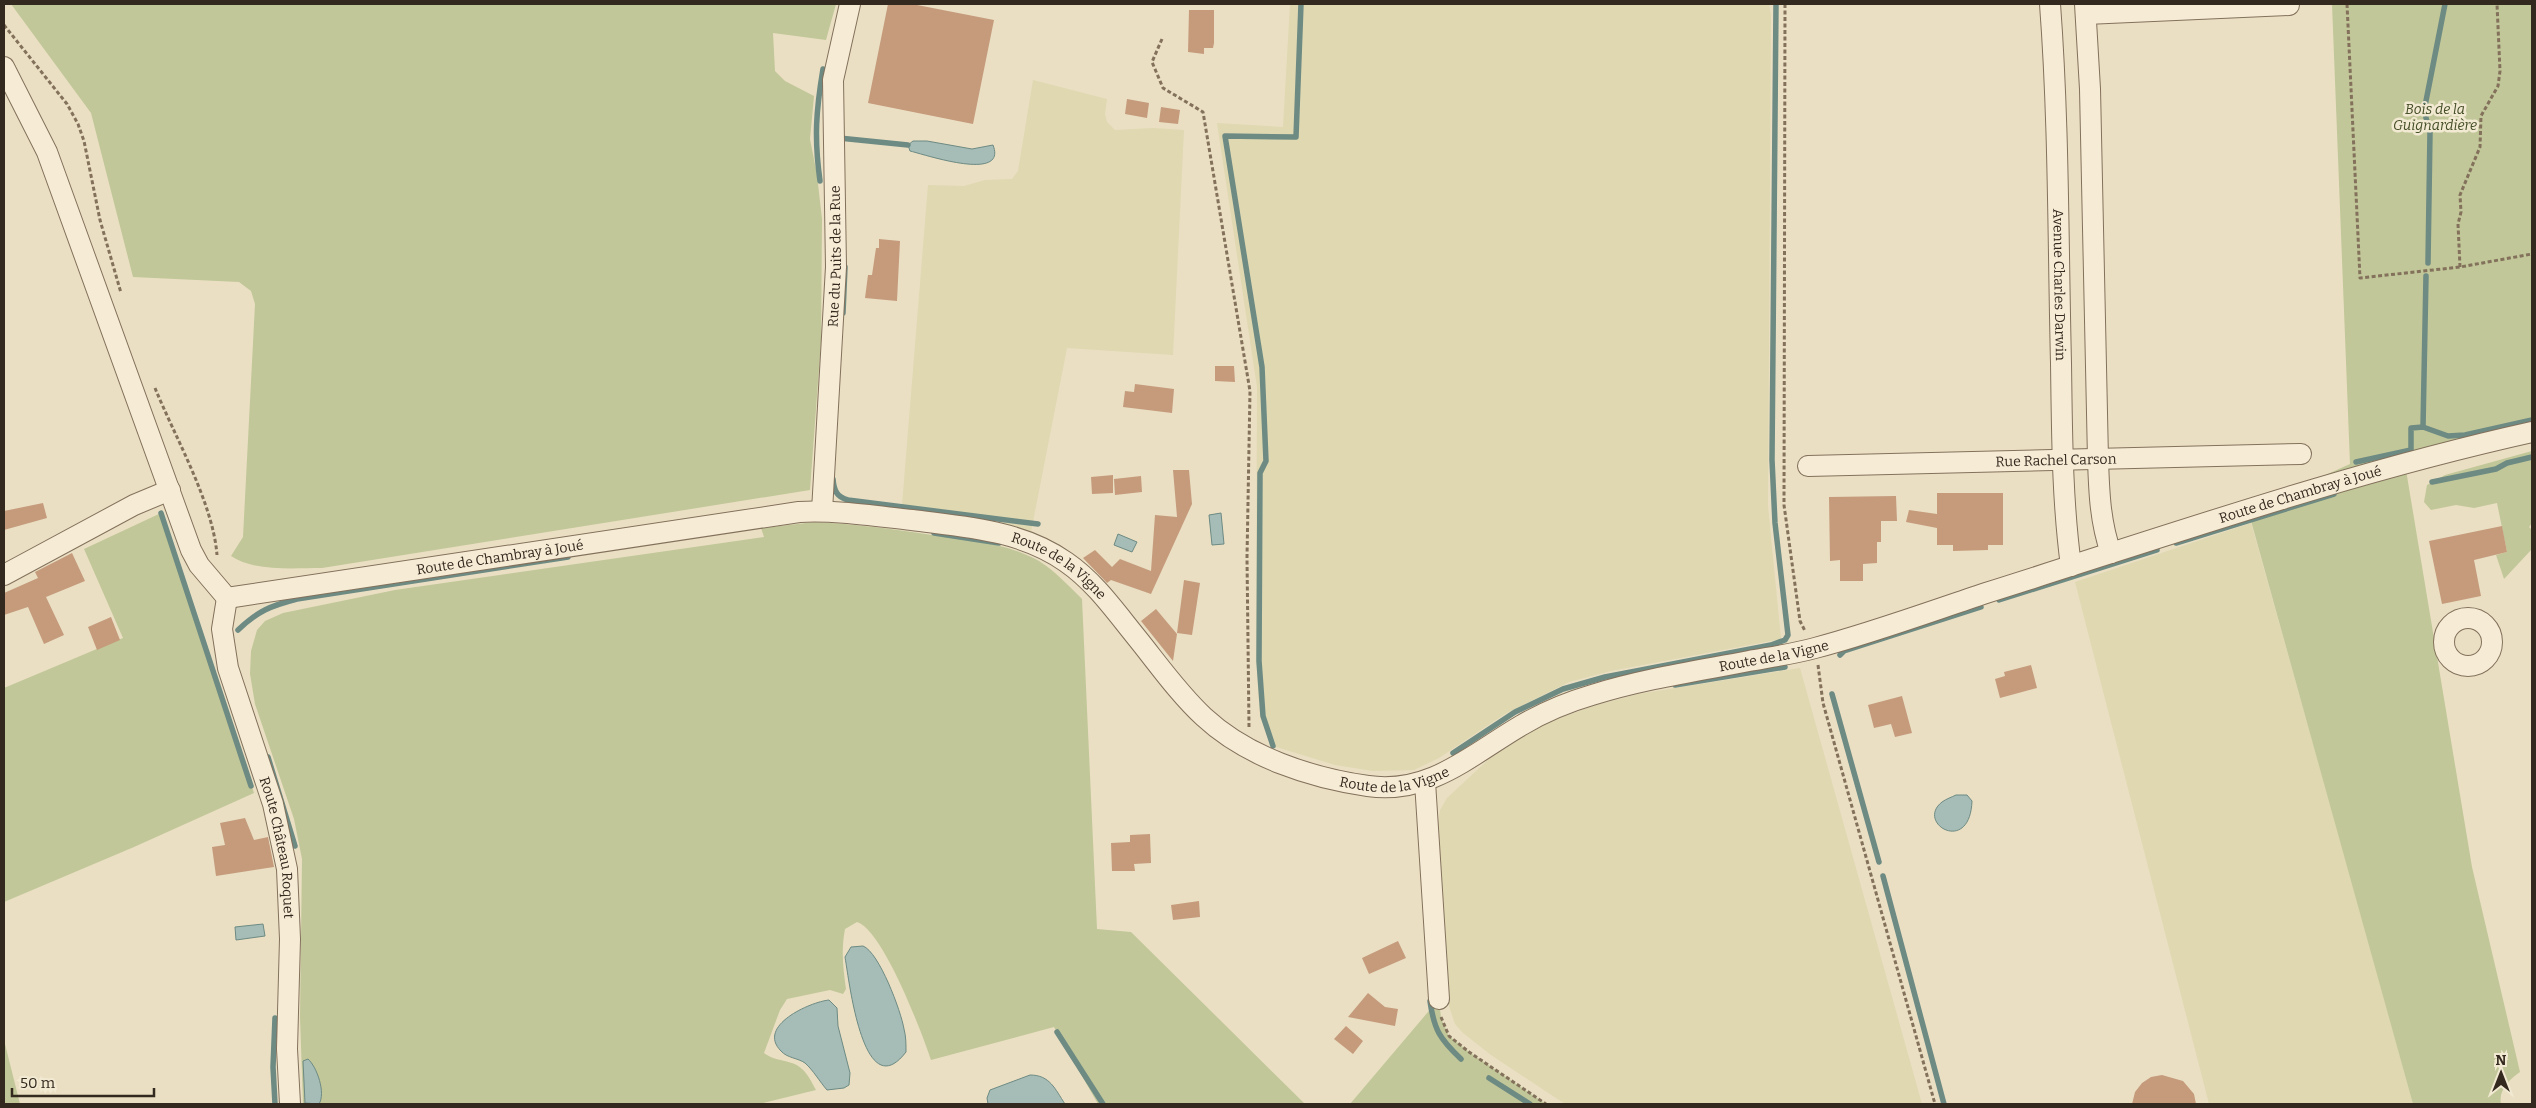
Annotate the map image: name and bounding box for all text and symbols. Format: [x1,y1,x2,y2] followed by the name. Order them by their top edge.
[2393,101,2477,134] park label: Bois de la Guignardière
[824,185,845,328] street label: Rue du Puits de la Rue
[2050,209,2069,361] street label: Avenue Charles Darwin
[1995,450,2117,470] street label: Rue Rachel Carson
[2217,462,2383,527] street label: Route de Chambray à Joué
[1009,528,1110,603] street label: Route de la Vigne
[415,536,585,578] street label: Route de Chambray à Joué
[1718,636,1831,675] street label: Route de la Vigne
[1338,763,1452,796] street label: Route de la Vigne
[256,774,298,919] street label: Route Château Roquet
[2476,1048,2526,1098] north arrow
[2496,1052,2507,1069] text: N
[12,1066,155,1098] scale bar
[20,1074,56,1092] text: 50 m

